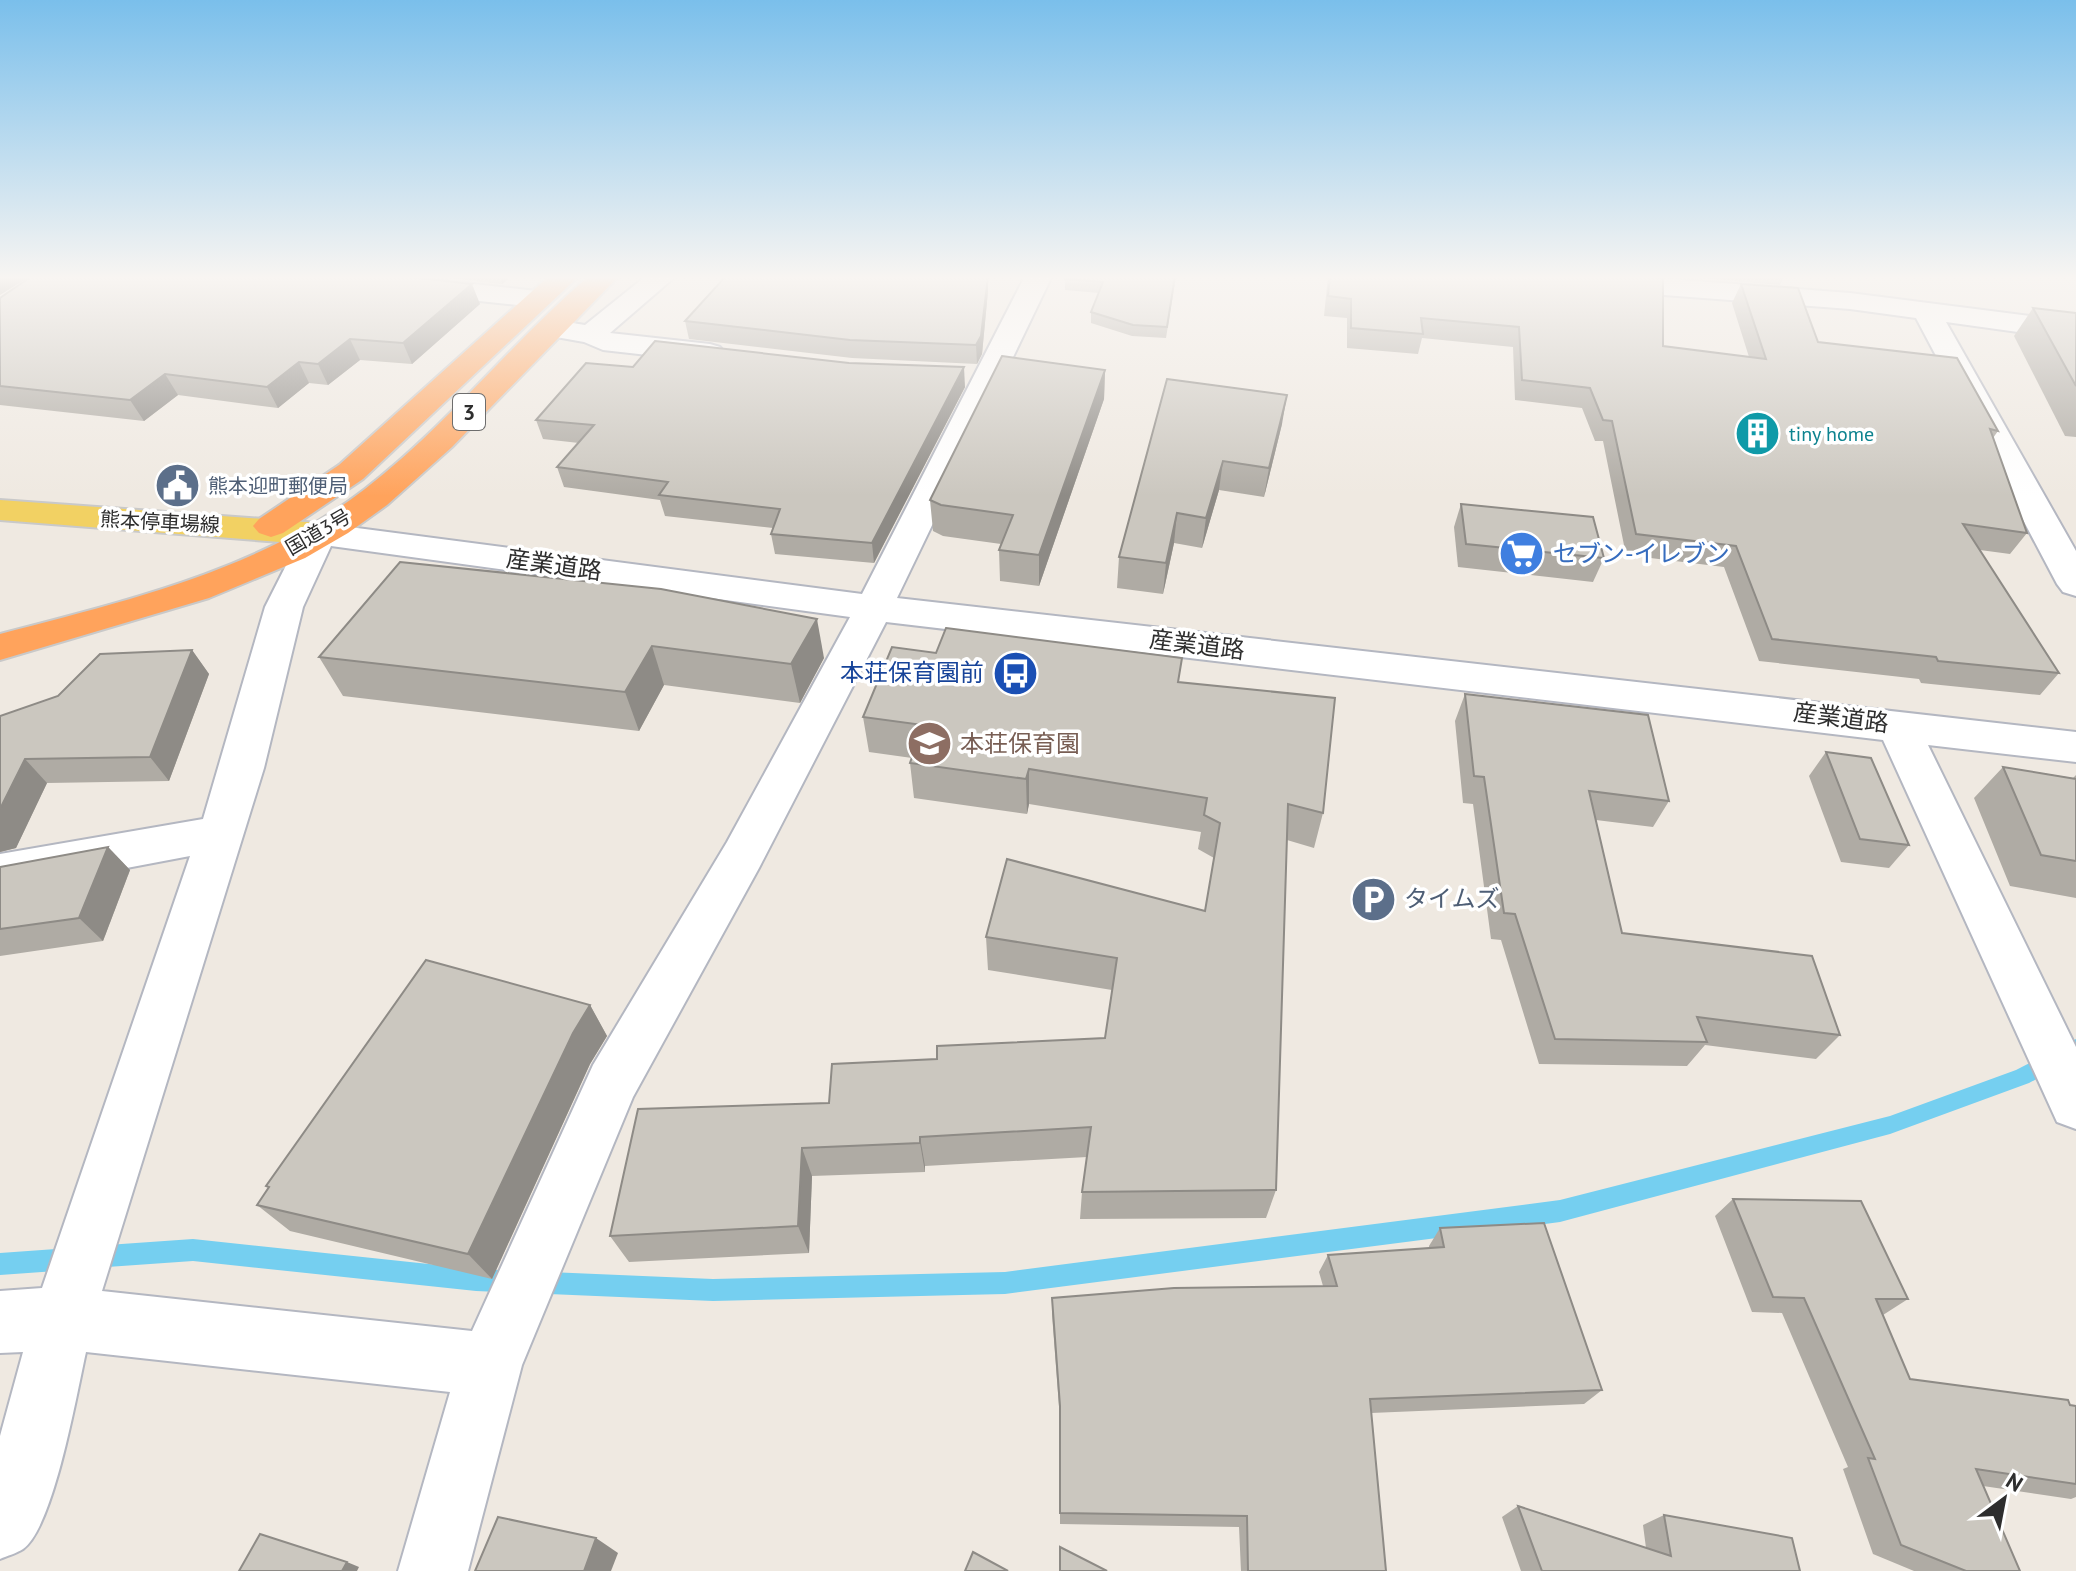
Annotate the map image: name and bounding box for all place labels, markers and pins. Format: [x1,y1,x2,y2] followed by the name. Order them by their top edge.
[1734,410,1782,458] building icon: tiny home
[1789,421,1874,447] place label: tiny home
[153,462,201,510] public building icon: 熊本迎町郵便局
[208,473,348,499] place label: 熊本迎町郵便局
[1498,530,1546,578] supermarket icon: セブン-イレブン
[1553,538,1730,569] place label: セブン-イレブン
[991,649,1039,697] bus stop icon: 本荘保育園前
[840,657,984,688] place label: 本荘保育園前
[905,720,953,768] school or university icon: 本荘保育園
[960,728,1080,759] place label: 本荘保育園
[1349,875,1397,923] parking icon: タイムズ
[1404,883,1500,914] place label: タイムズ

